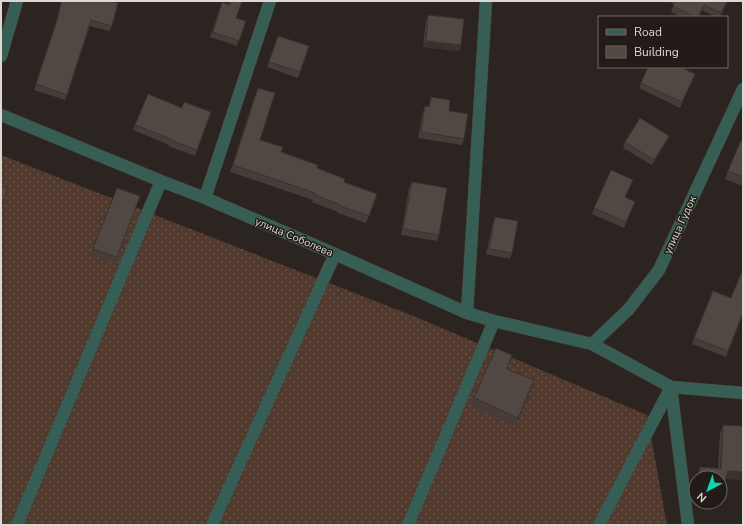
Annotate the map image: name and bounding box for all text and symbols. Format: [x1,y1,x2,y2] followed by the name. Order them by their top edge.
[598,16,728,68] legend
[634,24,662,40] text: Road
[634,44,679,60] text: Building
[660,193,700,257] street label: улица Гудок
[253,214,335,260] street label: улица Соболева
[688,470,728,510] north arrow
[694,489,710,506] text: N

